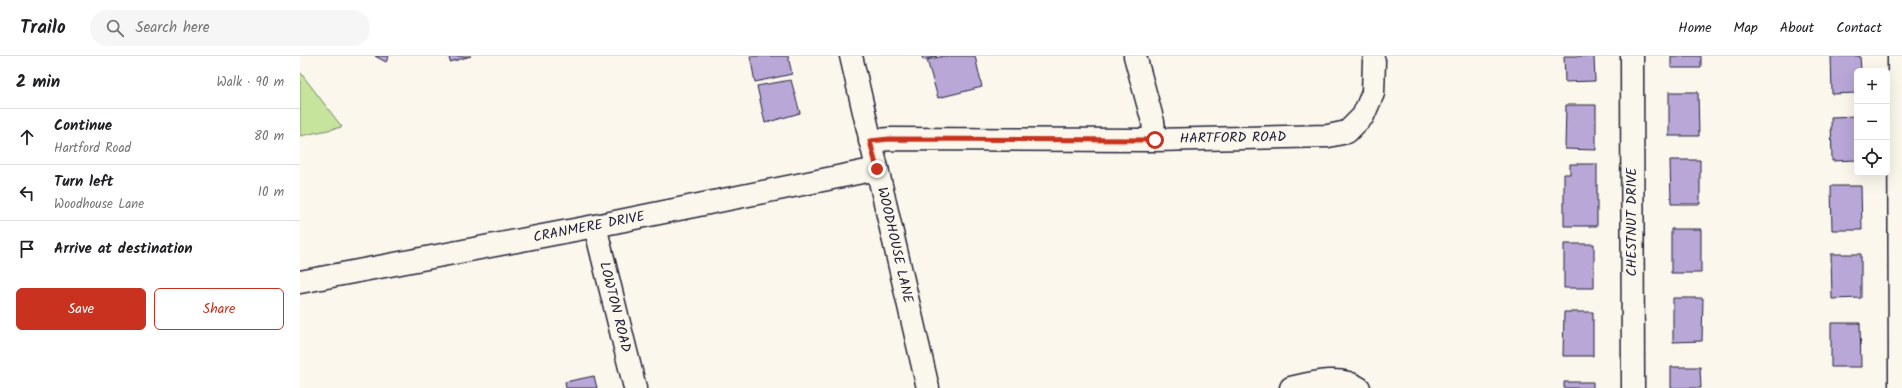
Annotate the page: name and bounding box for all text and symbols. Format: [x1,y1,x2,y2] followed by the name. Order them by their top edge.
[90,10,370,46] search box
[20,13,66,43] text: Trailo
[136,16,210,40] text: Search here
[104,17,126,39] icon: search
[1678,17,1712,39] text: Home
[1734,17,1758,39] text: Map
[1780,17,1814,39] text: About
[1836,17,1882,39] text: Contact
[1854,68,1890,176] map controls
[1854,68,1890,104] button: +
[16,69,60,96] text: 2 min
[217,72,284,93] text: Walk · 90 m
[1854,104,1890,140] button: −
[54,114,112,138] text: Continue
[16,126,38,148] icon: ahead
[254,126,284,147] text: 80 m
[1180,126,1286,150] street label: HARTFORD ROAD
[1146,131,1164,149] route start
[54,138,131,159] text: Hartford Road
[1854,140,1890,176] button: locate
[868,160,886,178] route end
[1621,167,1643,277] street label: CHESTNUT DRIVE
[54,170,114,194] text: Turn left
[16,182,38,204] icon: left
[258,182,284,203] text: 10 m
[871,185,919,306] street label: WOODHOUSE LANE
[54,194,144,215] text: Woodhouse Lane
[531,205,647,249] street label: CRANMERE DRIVE
[54,237,193,261] text: Arrive at destination
[16,238,38,260] icon: arrive
[593,259,637,355] street label: LOWTON ROAD
[16,288,146,330] button: Save
[154,288,284,330] button: Share

